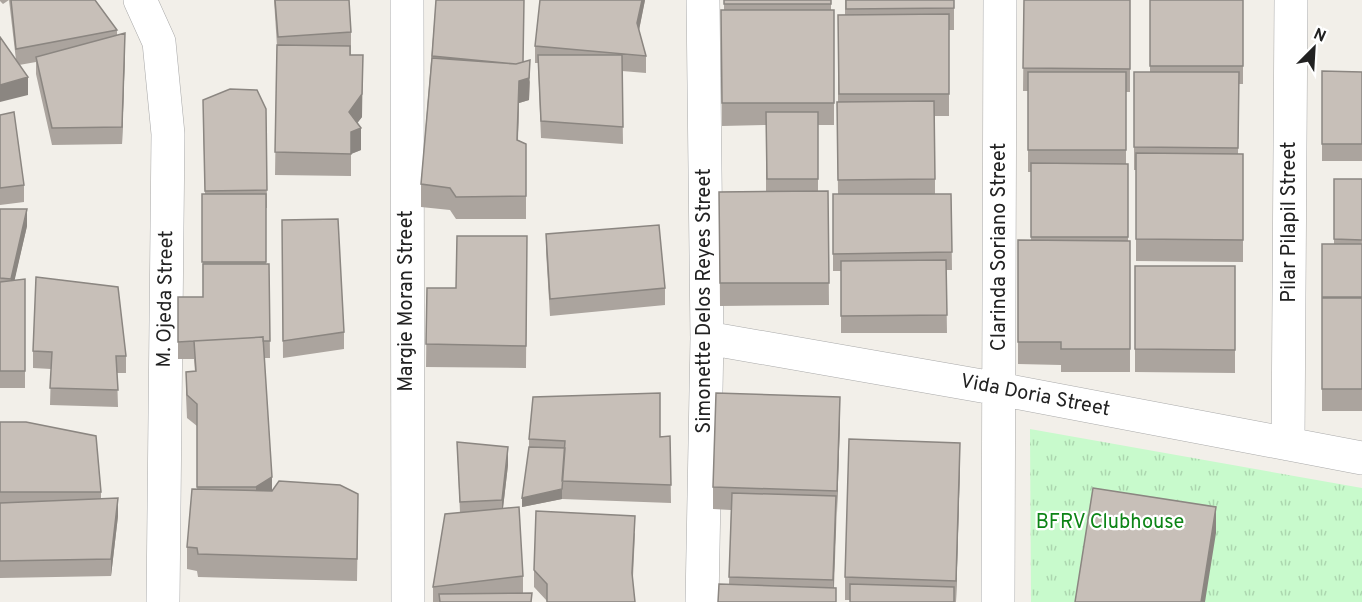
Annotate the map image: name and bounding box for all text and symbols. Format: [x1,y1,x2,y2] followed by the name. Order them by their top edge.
[1284,18,1344,78] north arrow
[1310,25,1329,48] text: N
[1277,141,1303,303] street label: Pilar Pilapil Street
[987,143,1013,351] street label: Clarinda Soriano Street
[692,168,718,434] street label: Simonette Delos Reyes Street
[394,210,420,392] street label: Margie Moran Street
[152,230,180,368] street label: M. Ojeda Street
[958,369,1112,423] street label: Vida Doria Street
[1036,510,1184,536] park label: BFRV Clubhouse

